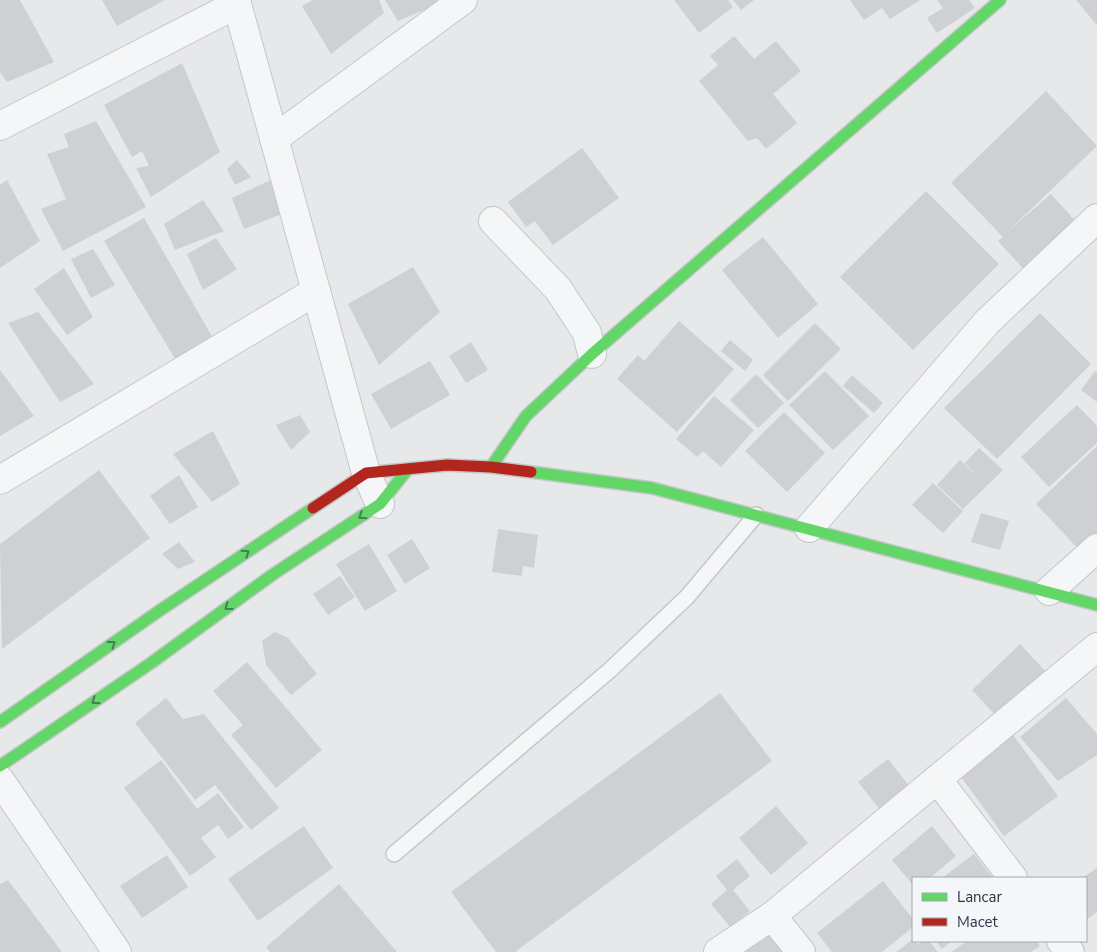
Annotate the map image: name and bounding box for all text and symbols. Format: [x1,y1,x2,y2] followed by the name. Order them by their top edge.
[358,510,368,519] one-way arrow
[240,550,250,559] one-way arrow
[224,601,233,610] one-way arrow
[106,641,116,650] one-way arrow
[91,695,101,704] one-way arrow
[912,877,1087,942] legend
[957,887,1002,907] text: Lancar
[957,912,999,932] text: Macet

